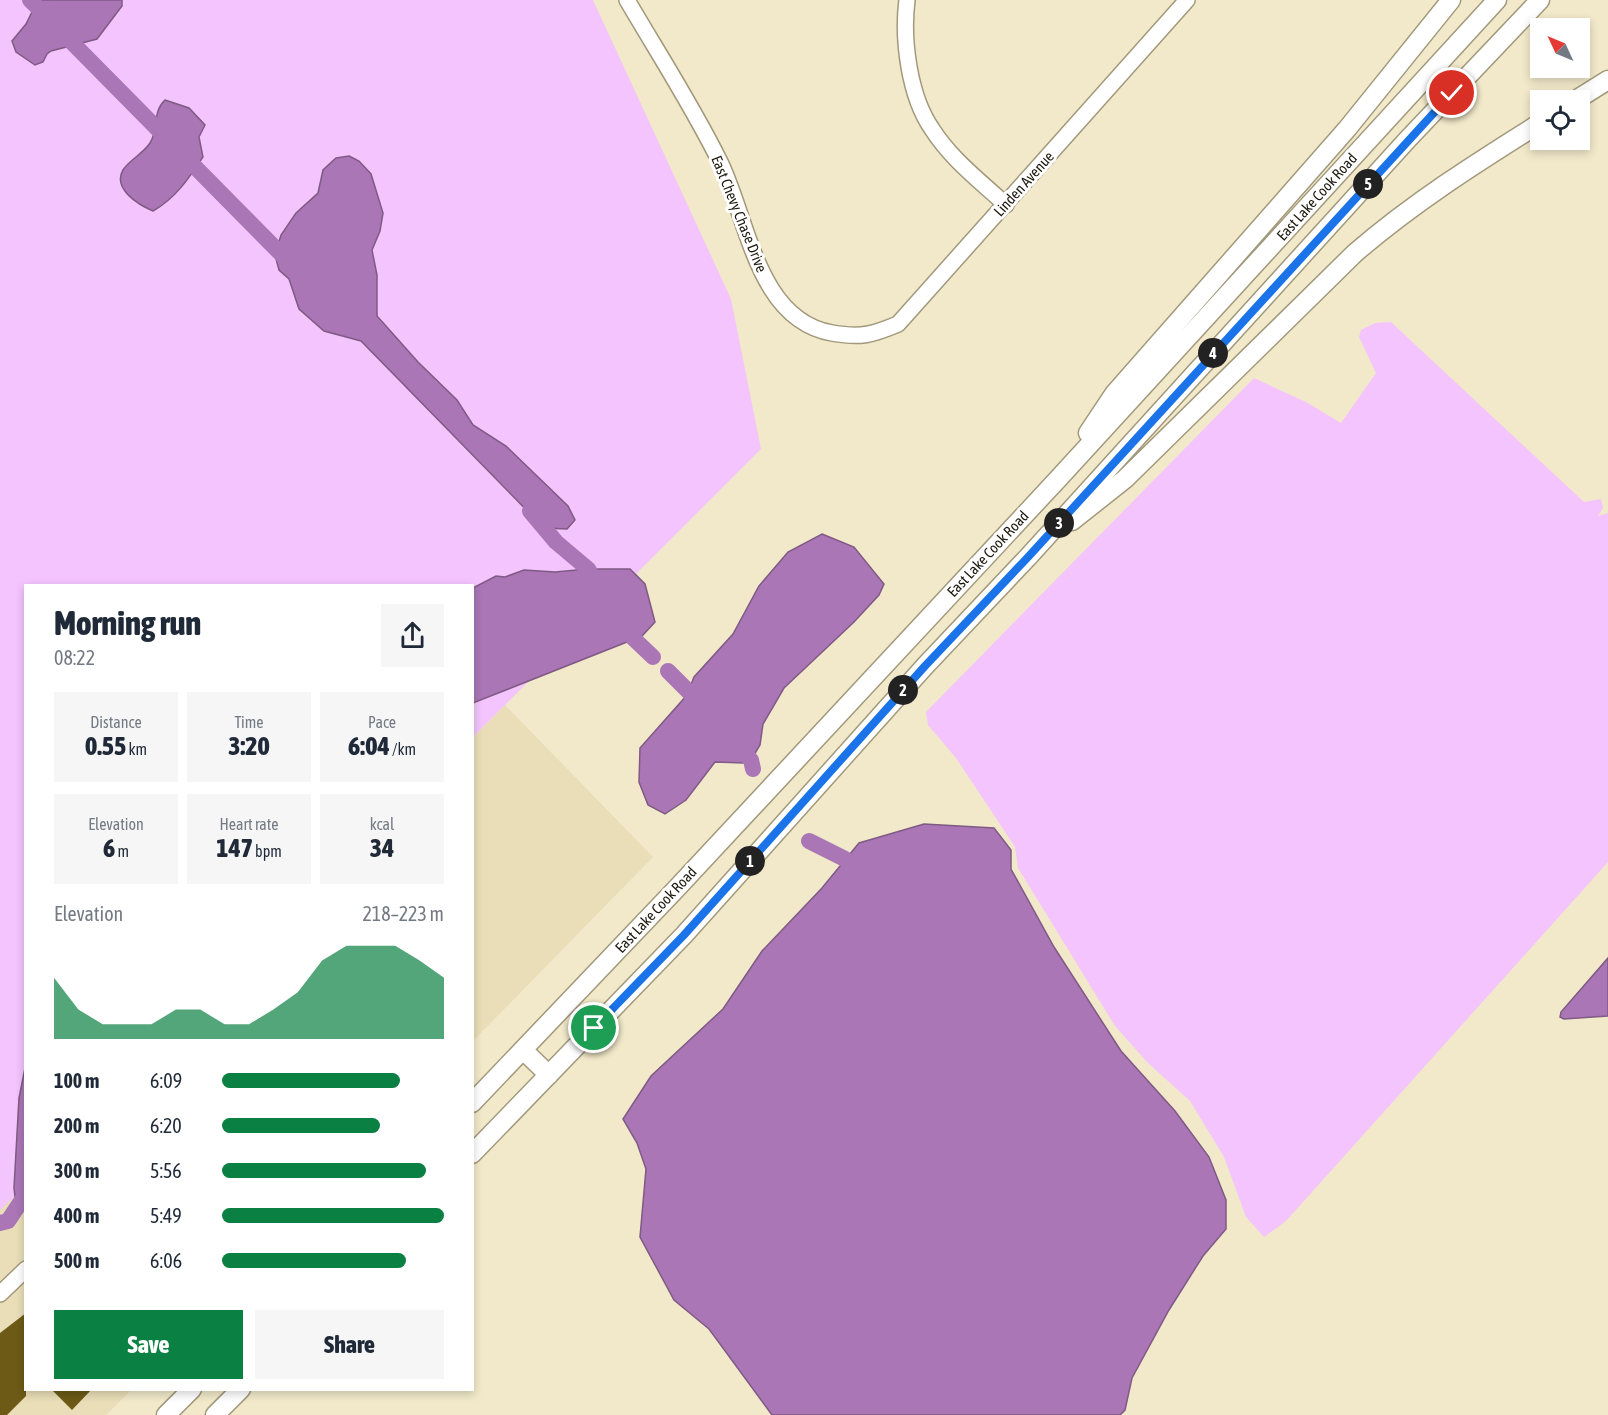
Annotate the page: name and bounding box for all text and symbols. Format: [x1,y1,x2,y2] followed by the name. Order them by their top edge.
[1530,18,1590,78] north arrow
[1530,18,1590,150] map controls
[1426,67,1477,118] pin
[1435,76,1468,109] icon: check
[1530,90,1590,150] button: locate
[990,148,1057,220] street label: Linden Avenue
[1273,150,1360,244] street label: East Lake Cook Road
[708,153,771,275] street label: East Chevy Chase Drive
[1353,169,1383,199] pin: 5
[1364,175,1372,193] text: 5
[1198,338,1228,368] pin: 4
[1209,344,1217,362] text: 4
[944,507,1032,600] street label: East Lake Cook Road
[1044,508,1074,538] pin: 3
[1055,514,1063,532] text: 3
[54,604,201,642] text: Morning run
[381,604,444,667] button: share
[54,646,95,669] text: 08:22
[888,675,918,705] pin: 2
[899,681,907,699] text: 2
[90,713,142,731] text: Distance
[234,713,264,731] text: Time
[368,713,396,731] text: Pace
[85,731,126,761] text: 0.55
[228,731,270,761] text: 3:20
[348,731,390,761] text: 6:04
[126,740,147,758] text: km
[390,740,416,758] text: /km
[88,815,144,833] text: Elevation
[220,815,278,833] text: Heart rate
[370,815,394,833] text: kcal
[103,833,115,863] text: 6
[216,833,253,863] text: 147
[370,833,394,863] text: 34
[115,842,129,860] text: m
[253,842,282,860] text: bpm
[735,846,765,876] pin: 1
[746,852,754,870] text: 1
[612,863,700,956] street label: East Lake Cook Road
[54,902,123,925] text: Elevation
[362,902,444,925] text: 218–223 m
[568,1002,619,1053] pin
[577,1011,610,1044] icon: arrive
[54,1069,99,1092] text: 100 m
[150,1069,182,1092] text: 6:09
[54,1114,99,1137] text: 200 m
[150,1114,182,1137] text: 6:20
[54,1159,99,1182] text: 300 m
[150,1159,182,1182] text: 5:56
[54,1204,99,1227] text: 400 m
[150,1204,182,1227] text: 5:49
[54,1249,99,1272] text: 500 m
[150,1249,182,1272] text: 6:06
[54,1310,243,1379] button: Save
[255,1310,444,1379] button: Share

